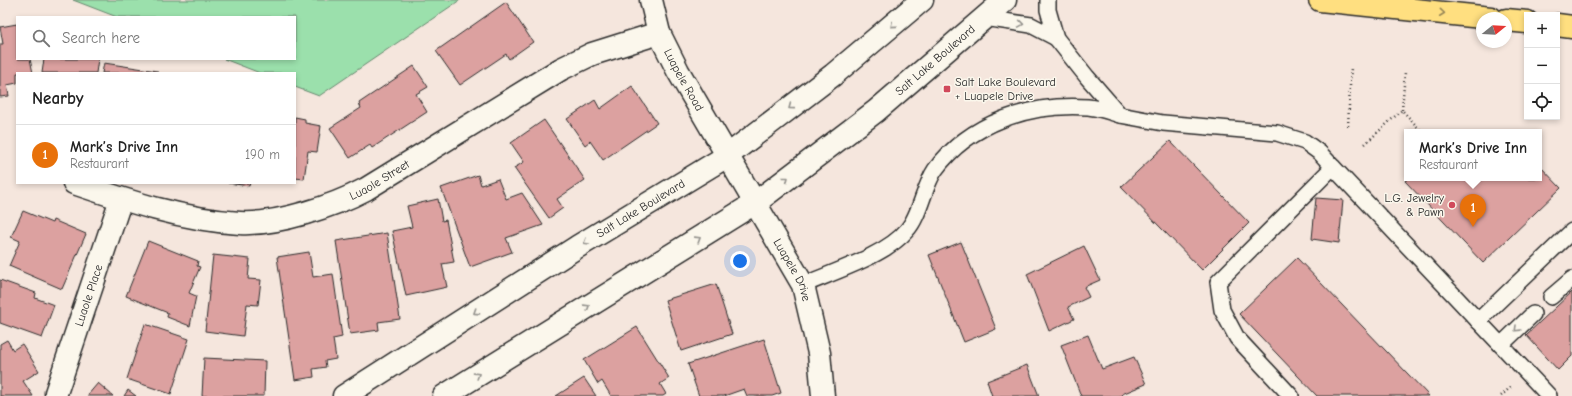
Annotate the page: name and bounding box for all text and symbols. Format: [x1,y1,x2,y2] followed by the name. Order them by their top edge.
[1439,8,1445,17] one-way arrow
[1476,12,1512,48] north arrow
[1524,12,1560,120] map controls
[1524,12,1560,48] button: +
[16,16,296,60] search box
[1018,19,1024,28] one-way arrow
[890,21,897,28] one-way arrow
[892,22,978,98] street label: Salt Lake Boulevard
[30,27,52,49] icon: search
[62,29,140,47] text: Search here
[661,46,707,114] street label: Luapele Road
[1524,48,1560,84] button: −
[955,75,1056,103] place label: Salt Lake Boulevard + Luapele Drive
[942,84,952,94] marker: Salt Lake Boulevard + Luapele Drive
[1524,84,1560,120] button: locate
[32,89,83,108] text: Nearby
[789,102,796,109] one-way arrow
[1404,129,1542,181] popup
[70,138,178,156] text: Mark’s Drive Inn
[1419,139,1527,157] text: Mark’s Drive Inn
[42,147,48,162] text: 1
[245,147,280,162] text: 190 m
[70,156,129,171] text: Restaurant
[347,157,412,203] street label: Luaole Street
[1419,157,1478,172] text: Restaurant
[594,176,687,241] street label: Salt Lake Boulevard
[782,177,789,184] one-way arrow
[1385,191,1445,219] place label: L.G. Jewelry & Pawn
[1460,194,1486,227] pin: 1
[1447,200,1457,210] marker: L.G. Jewelry & Pawn
[694,236,701,243] one-way arrow
[770,236,814,302] street label: Luapele Drive
[583,237,590,245] one-way arrow
[730,251,750,271] your location
[72,262,106,328] street label: Luaole Place
[583,304,590,312] one-way arrow
[473,307,480,315] one-way arrow
[1514,325,1522,332] one-way arrow
[473,373,480,380] one-way arrow

